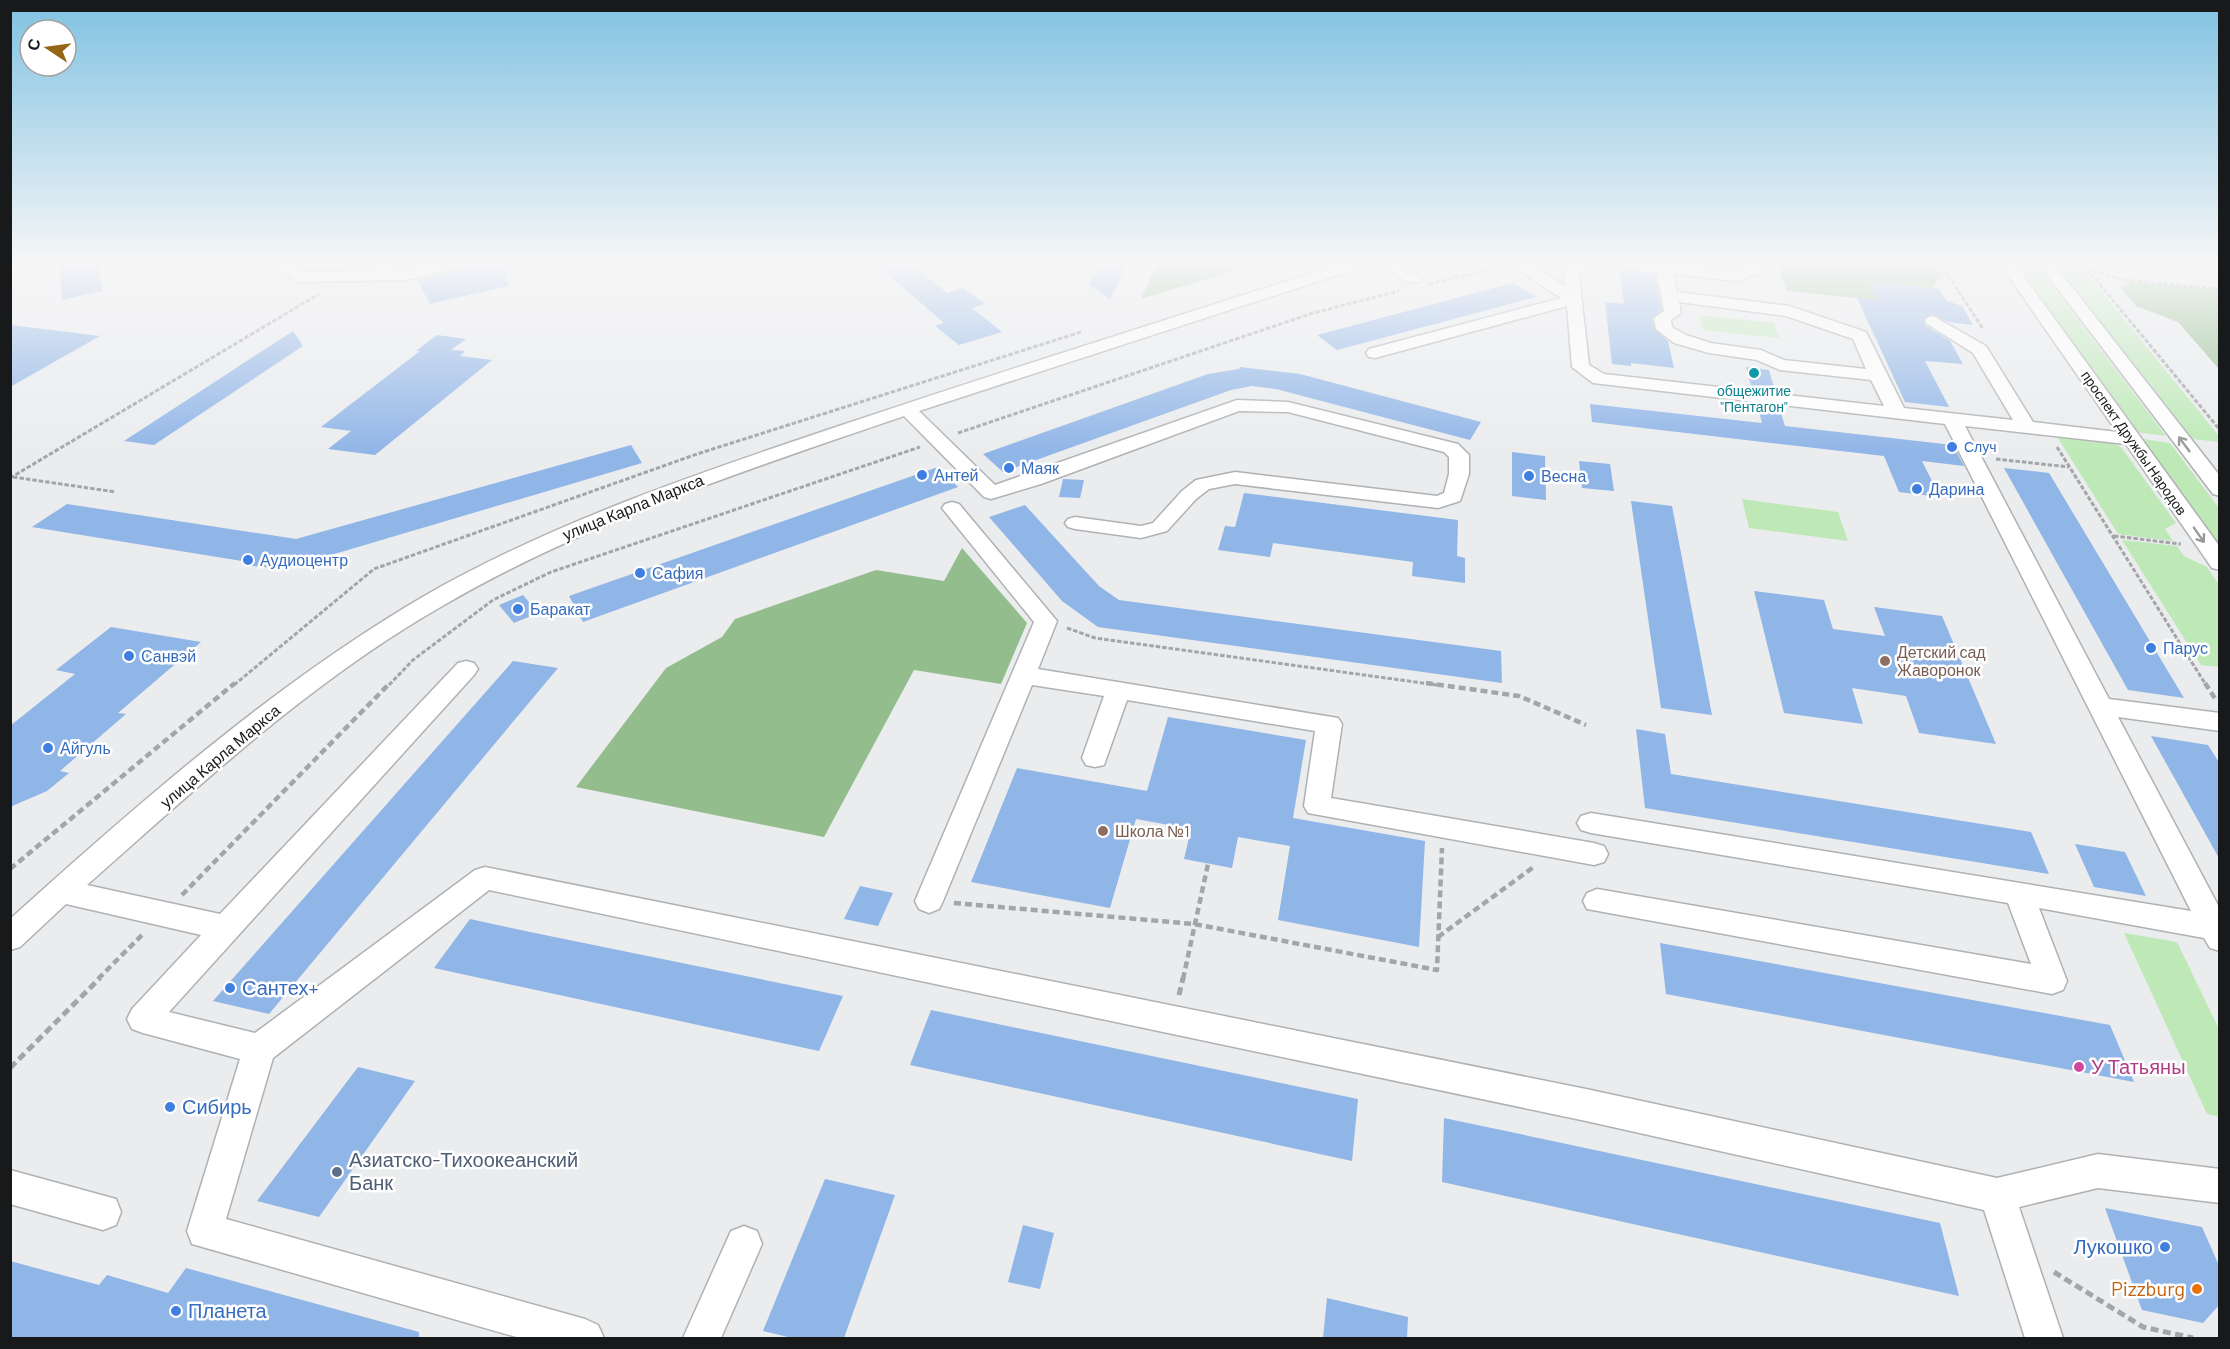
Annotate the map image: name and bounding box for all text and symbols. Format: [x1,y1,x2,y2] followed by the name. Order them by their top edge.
[18,18,78,78] north arrow
[22,36,44,52] text: С
[1747,366,1761,380] marker: общежитие "Пентагон"
[2078,367,2191,518] street label: проспект Дружбы Народов
[1717,382,1791,415] place label: общежитие "Пентагон"
[2178,436,2190,452] one-way arrow
[1964,438,1997,455] place label: Случ
[1945,440,1959,454] marker: Случ
[1021,458,1060,477] place label: Маяк
[1002,461,1016,475] marker: Маяк
[934,465,979,484] place label: Антей
[1541,466,1586,485] place label: Весна
[915,468,929,482] marker: Антей
[559,469,706,544] street label: улица Карла Маркса
[1522,469,1536,483] marker: Весна
[1929,479,1984,498] place label: Дарина
[1910,482,1924,496] marker: Дарина
[2193,526,2205,542] one-way arrow
[260,550,348,569] place label: Аудиоцентр
[241,553,255,567] marker: Аудиоцентр
[652,563,703,582] place label: Сафия
[633,566,647,580] marker: Сафия
[530,599,591,618] place label: Баракат
[511,602,525,616] marker: Баракат
[2163,638,2208,657] place label: Парус
[2144,641,2158,655] marker: Парус
[1897,642,1986,679] place label: Детский сад Жаворонок
[141,646,196,665] place label: Санвэй
[122,649,136,663] marker: Санвэй
[1878,654,1892,668] marker: Детский сад Жаворонок
[156,700,284,811] street label: улица Карла Маркса
[60,738,111,757] place label: Айгуль
[41,741,55,755] marker: Айгуль
[1115,821,1190,840] place label: Школа №1
[1096,824,1110,838] marker: Школа №1
[242,975,318,999] place label: Сантех+
[223,981,237,995] marker: Сантех+
[2091,1054,2186,1078] place label: У Татьяны
[2072,1060,2086,1074] marker: У Татьяны
[182,1094,252,1118] place label: Сибирь
[163,1100,177,1114] marker: Сибирь
[349,1147,578,1194] place label: Азиатско-Тихоокеанский Банк
[330,1165,344,1179] marker: Азиатско-Тихоокеанский Банк
[2073,1234,2153,1258] place label: Лукошко
[2158,1240,2172,1254] marker: Лукошко
[2111,1276,2185,1300] place label: Pizzburg
[2190,1282,2204,1296] marker: Pizzburg
[188,1298,268,1322] place label: Планета
[169,1304,183,1318] marker: Планета

